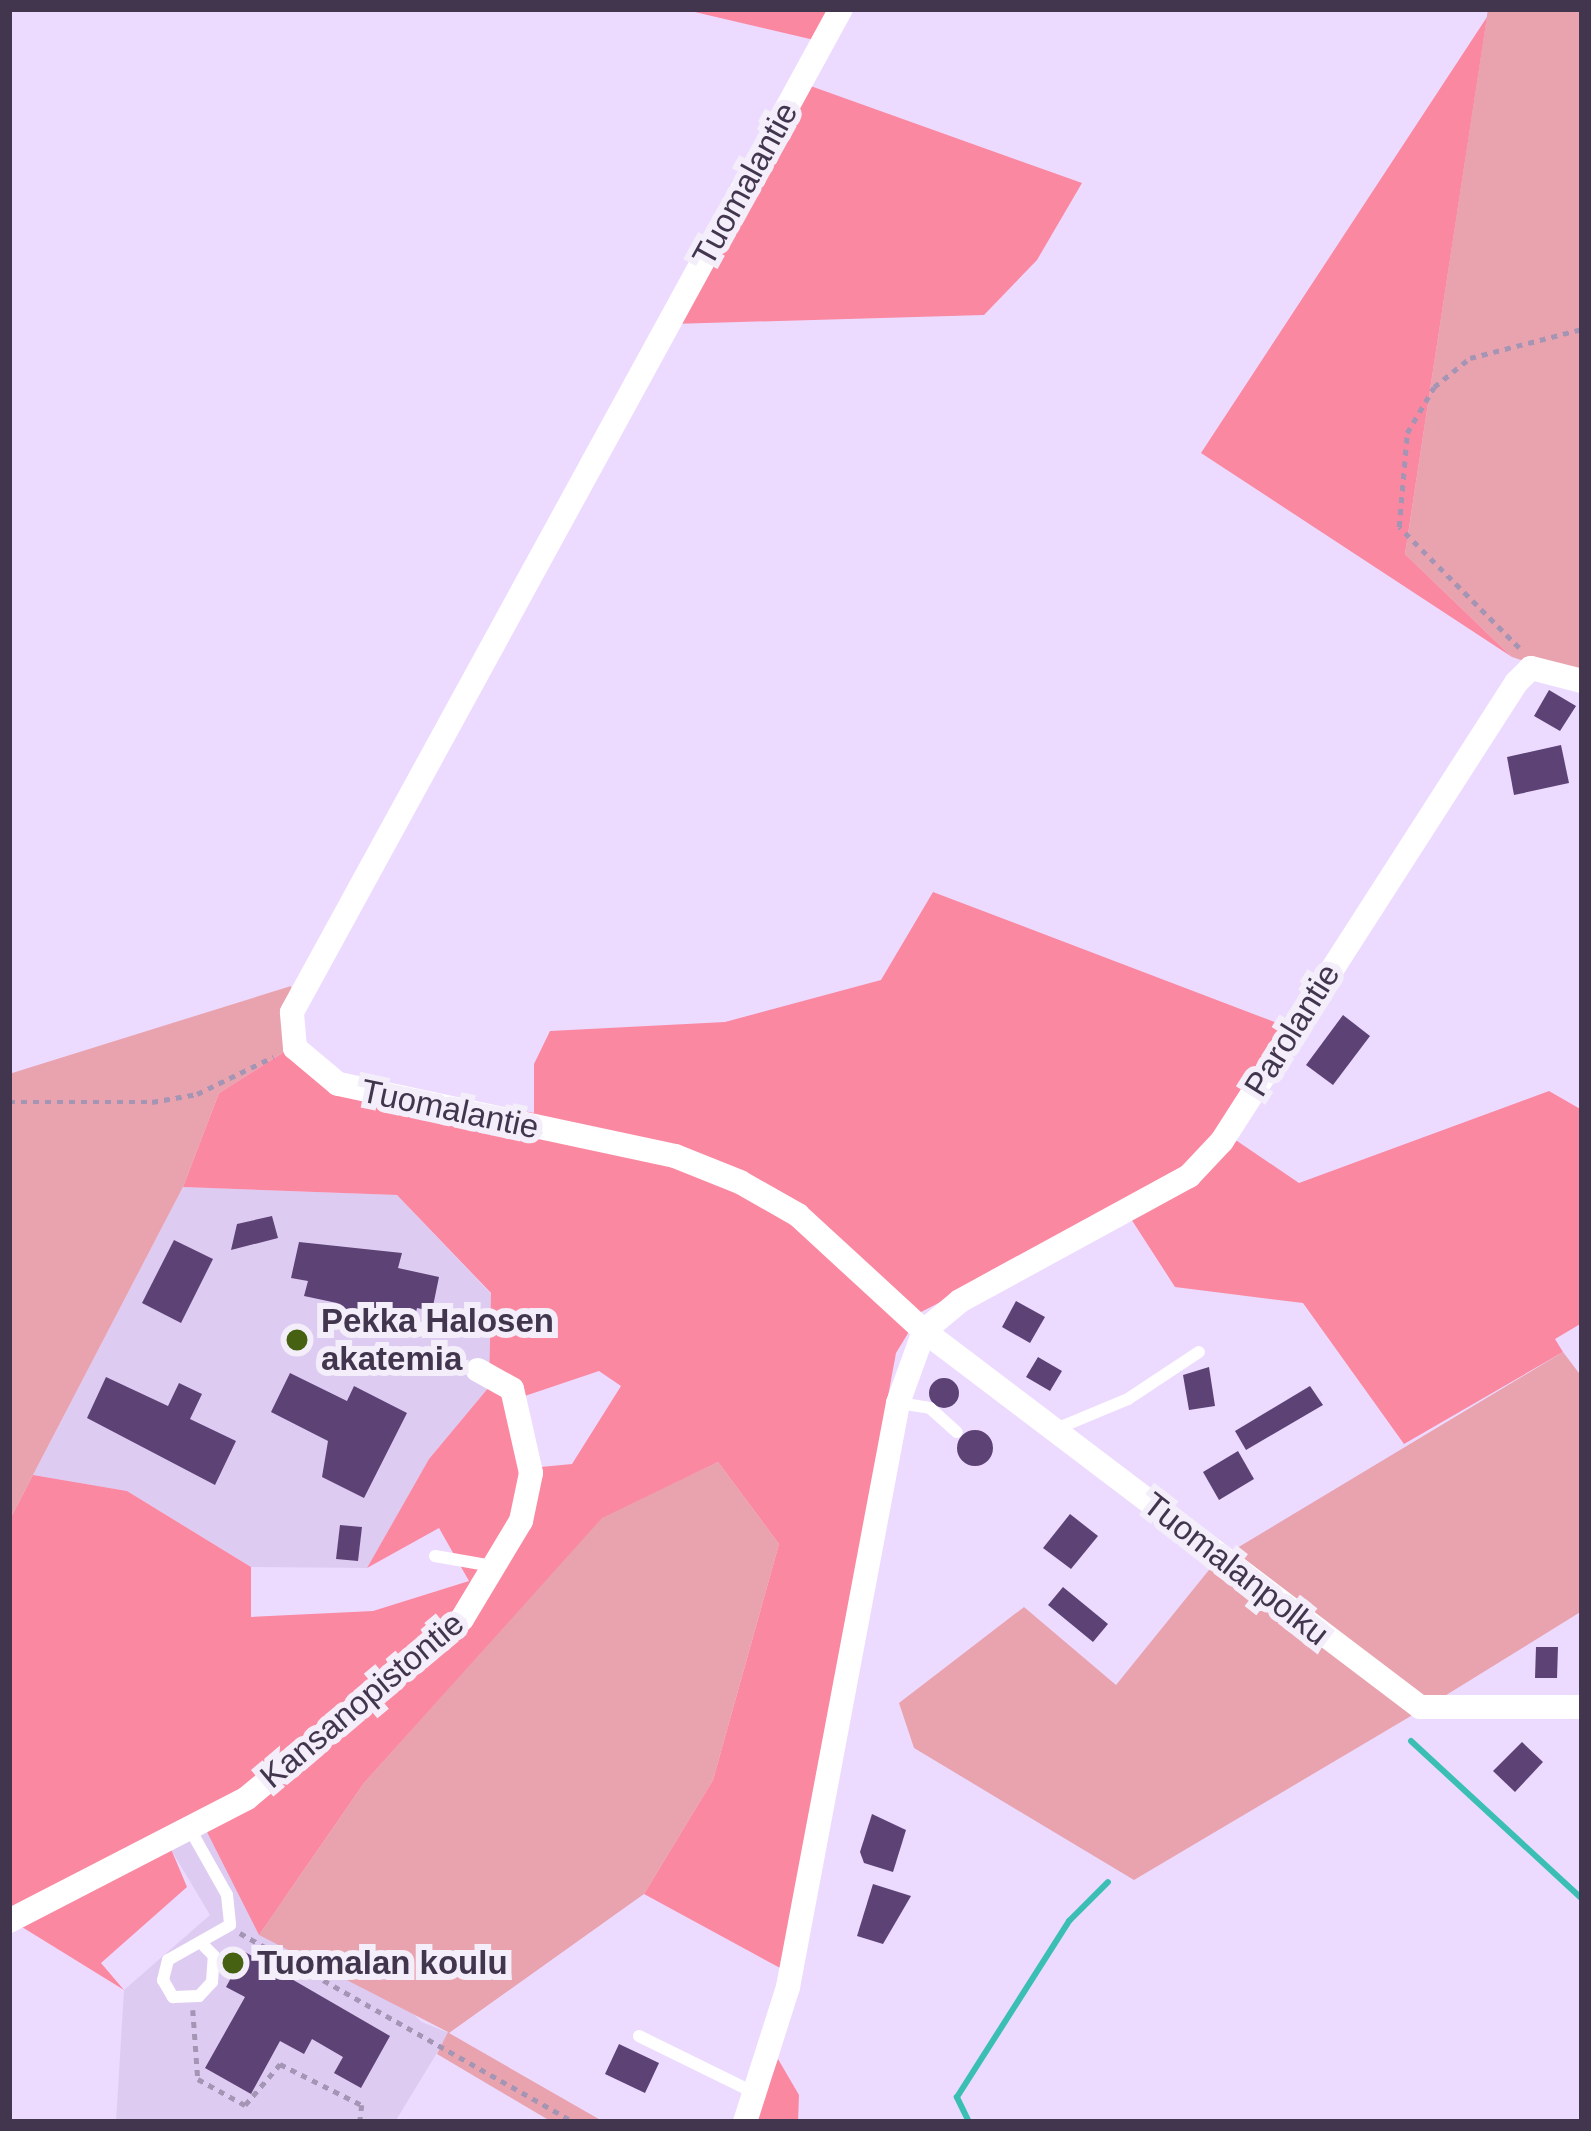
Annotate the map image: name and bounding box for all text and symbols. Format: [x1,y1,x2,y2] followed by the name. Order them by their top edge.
[684,96,806,272] street label: Tuomalantie
[1236,956,1348,1104] street label: Parolantie
[358,1071,542,1147] street label: Tuomalantie
[321,1301,554,1379] place label: Pekka Halosen akatemia
[284,1327,310,1353] marker: Pekka Halosen akatemia
[1135,1484,1337,1654] street label: Tuomalanpolku
[252,1603,472,1797] street label: Kansanopistontie
[257,1943,508,1983] place label: Tuomalan koulu
[220,1950,246,1976] marker: Tuomalan koulu

